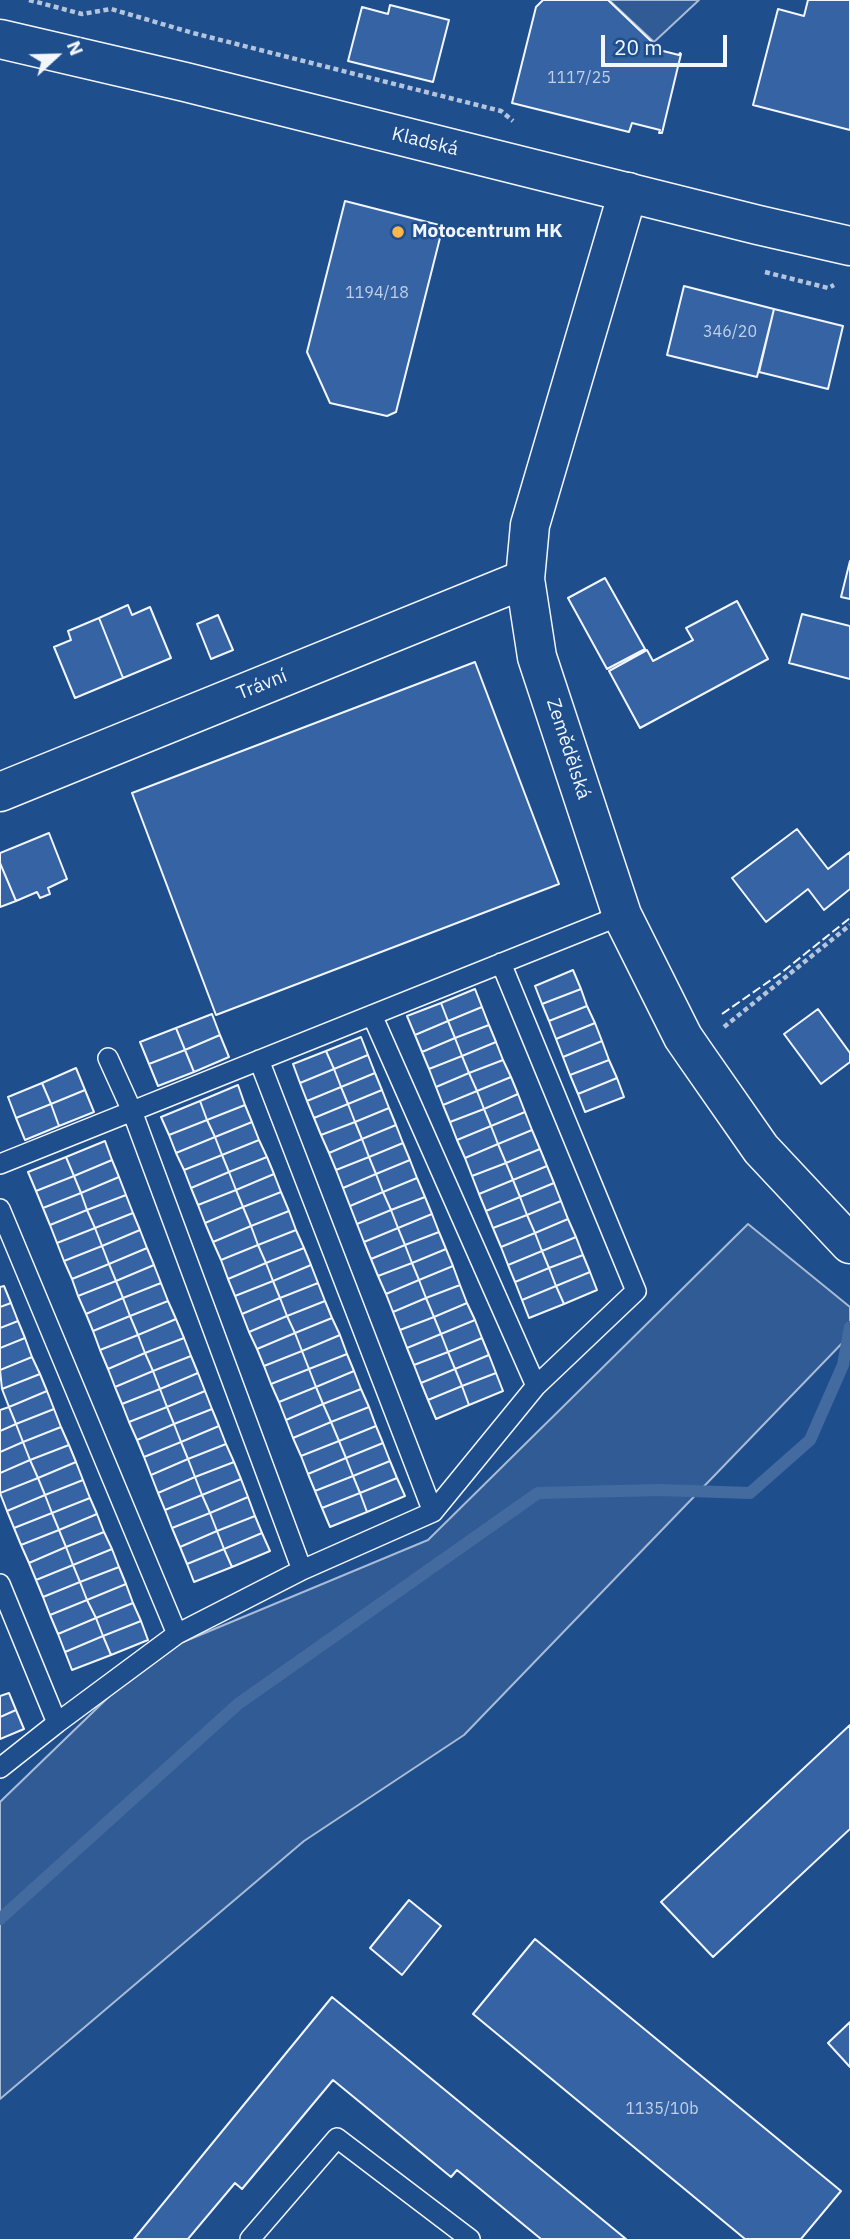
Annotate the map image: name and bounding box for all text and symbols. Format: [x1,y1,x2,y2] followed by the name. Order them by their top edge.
[21,21,91,91] north arrow
[605,21,731,65] scale bar
[614,33,663,61] text: 20 m
[62,37,89,59] text: N
[547,68,611,88] house number: 1117/25
[389,123,461,161] street label: Kladská
[412,221,563,243] place label: Motocentrum HK
[390,224,406,240] marker: Motocentrum HK
[345,283,409,303] house number: 1194/18
[703,322,757,342] house number: 346/20
[234,665,290,705] street label: Trávní
[541,696,595,802] street label: Zemědělská
[625,2099,699,2119] house number: 1135/10b

